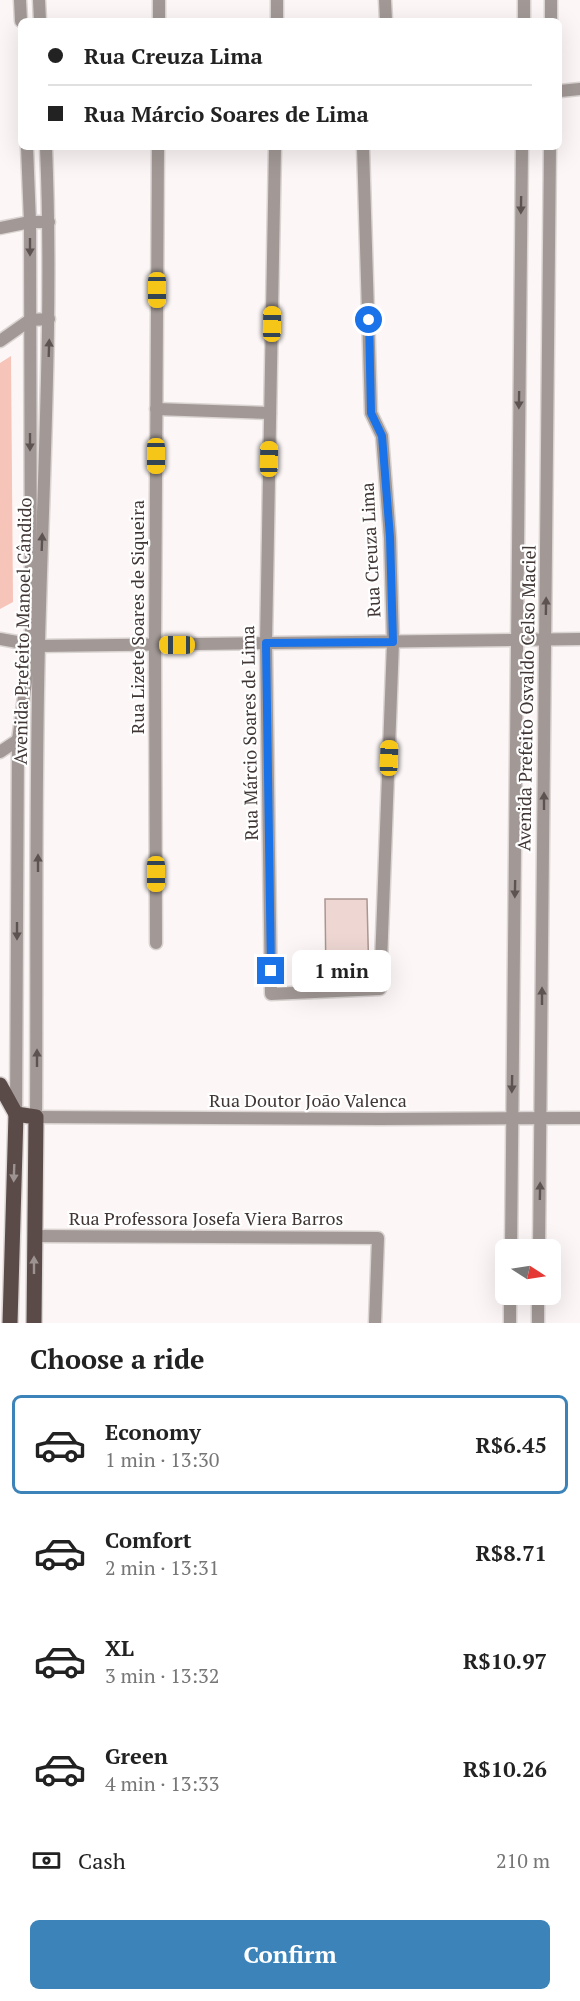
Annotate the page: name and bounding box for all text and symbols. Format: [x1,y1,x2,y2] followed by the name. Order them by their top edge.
[84,41,263,70] text: Rua Creuza Lima
[84,99,369,128] text: Rua Márcio Soares de Lima
[516,196,526,215] one-way arrow
[25,238,35,257] one-way arrow
[148,272,166,308] car
[263,306,281,342] car
[355,306,382,333] route start
[44,338,53,357] one-way arrow
[515,391,524,410] one-way arrow
[25,433,35,452] one-way arrow
[147,438,165,474] car
[260,441,278,477] car
[354,482,386,618] street label: Rua Creuza Lima
[8,497,36,765] street label: Avenida Prefeito Manoel Cândido
[125,500,149,734] street label: Rua Lizete Soares de Siqueira
[38,533,47,552] one-way arrow
[511,545,541,851] street label: Avenida Prefeito Osvaldo Celso Maciel
[541,597,550,616] one-way arrow
[235,625,263,841] street label: Rua Márcio Soares de Lima
[159,636,195,654] car
[379,740,399,776] car
[539,792,549,811] one-way arrow
[33,854,43,873] one-way arrow
[147,856,165,892] car
[510,880,519,899] one-way arrow
[12,921,22,940] one-way arrow
[292,950,391,992] callout: 1 min
[257,957,284,984] route end
[314,957,369,984] text: 1 min
[537,987,547,1006] one-way arrow
[32,1049,42,1068] one-way arrow
[508,1075,517,1094] one-way arrow
[209,1088,407,1112] street label: Rua Doutor João Valenca
[9,1163,19,1182] one-way arrow
[535,1182,545,1201] one-way arrow
[69,1206,343,1230] street label: Rua Professora Josefa Viera Barros
[495,1239,561,1305] north arrow
[495,1239,561,1305] map controls
[29,1255,39,1274] one-way arrow
[30,1341,205,1377] text: Choose a ride
[105,1417,201,1446] text: Economy
[33,1418,87,1472] icon: car
[475,1430,547,1459] text: R$6.45
[105,1446,219,1473] text: 1 min · 13:30
[105,1525,191,1554] text: Comfort
[33,1526,87,1580] icon: car
[475,1538,547,1567] text: R$8.71
[105,1554,219,1581] text: 2 min · 13:31
[105,1633,134,1662] text: XL
[33,1634,87,1688] icon: car
[463,1646,547,1675] text: R$10.97
[105,1662,219,1689] text: 3 min · 13:32
[105,1741,168,1770] text: Green
[33,1742,87,1796] icon: car
[463,1754,547,1783] text: R$10.26
[105,1770,219,1797] text: 4 min · 13:33
[30,1844,63,1877] icon: cash
[78,1846,126,1875] text: Cash
[496,1847,550,1874] text: 210 m
[30,1920,550,1989] button: Confirm

